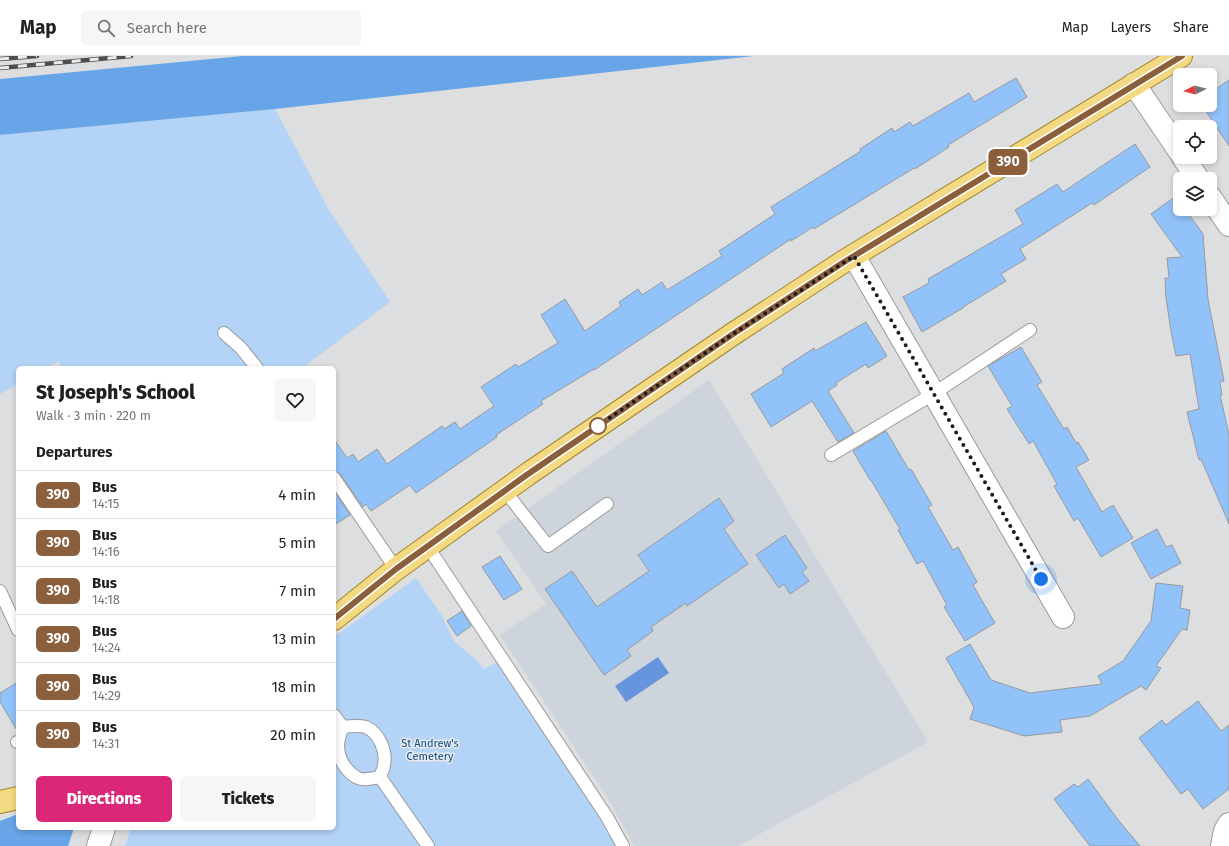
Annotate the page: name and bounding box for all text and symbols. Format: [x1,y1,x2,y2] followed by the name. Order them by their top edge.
[81,10,361,46] search box
[20,16,57,39] text: Map
[95,17,117,39] icon: search
[127,19,207,37] text: Search here
[1062,19,1088,36] text: Map
[1110,19,1151,36] text: Layers
[1173,19,1209,36] text: Share
[1173,68,1217,112] north arrow
[1173,68,1217,216] map controls
[1173,120,1217,164] button: locate
[985,149,1031,175] line badge: 390
[996,153,1020,170] text: 390
[1173,172,1217,216] button: layers
[274,379,316,421] button: heart
[36,381,195,404] text: St Joseph's School
[36,408,151,423] text: Walk · 3 min · 220 m
[589,417,607,435] unlabelled marker
[36,443,113,461] text: Departures
[92,478,117,496] text: Bus
[46,486,70,503] text: 390
[278,486,316,504] text: 4 min
[92,496,119,511] text: 14:15
[92,526,117,544] text: Bus
[46,534,70,551] text: 390
[279,534,316,552] text: 5 min
[92,544,120,559] text: 14:16
[1031,569,1051,589] your location
[92,574,117,592] text: Bus
[46,582,70,599] text: 390
[279,582,316,600] text: 7 min
[92,592,120,607] text: 14:18
[92,622,117,640] text: Bus
[46,630,70,647] text: 390
[272,630,316,648] text: 13 min
[92,640,121,655] text: 14:24
[92,670,117,688] text: Bus
[46,678,70,695] text: 390
[271,678,316,696] text: 18 min
[92,688,121,703] text: 14:29
[92,718,117,736] text: Bus
[46,726,70,743] text: 390
[270,726,316,744] text: 20 min
[92,736,120,751] text: 14:31
[401,737,459,763] park label: St Andrew's Cemetery
[36,776,172,822] button: Directions
[180,776,316,822] button: Tickets

